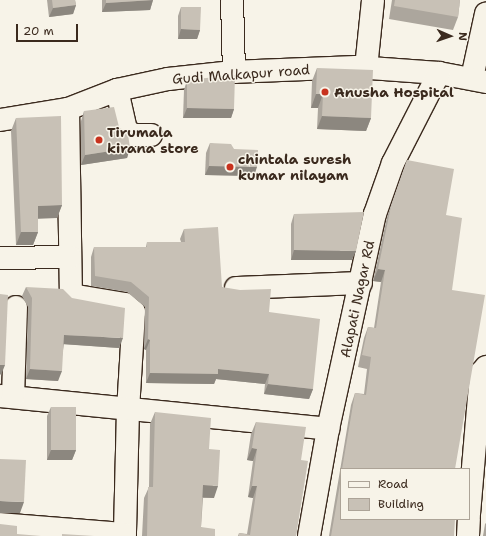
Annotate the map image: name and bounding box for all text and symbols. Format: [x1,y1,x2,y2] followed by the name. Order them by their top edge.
[18,16,80,42] scale bar
[430,16,470,56] north arrow
[23,23,54,39] text: 20 m
[455,32,470,41] text: N
[172,61,310,87] street label: Gudi Malkapur road
[334,84,454,100] place label: Anusha Hospital
[319,86,331,98] marker: Anusha Hospital
[107,124,199,156] place label: Tirumala kirana store
[94,135,104,145] marker: Tirumala kirana store
[238,151,351,184] place label: chintala suresh kumar nilayam
[225,162,235,172] marker: chintala suresh kumar nilayam
[336,239,378,359] street label: Alapati Nagar Rd
[340,468,470,520] legend
[378,476,408,492] text: Road
[378,496,424,512] text: Building

